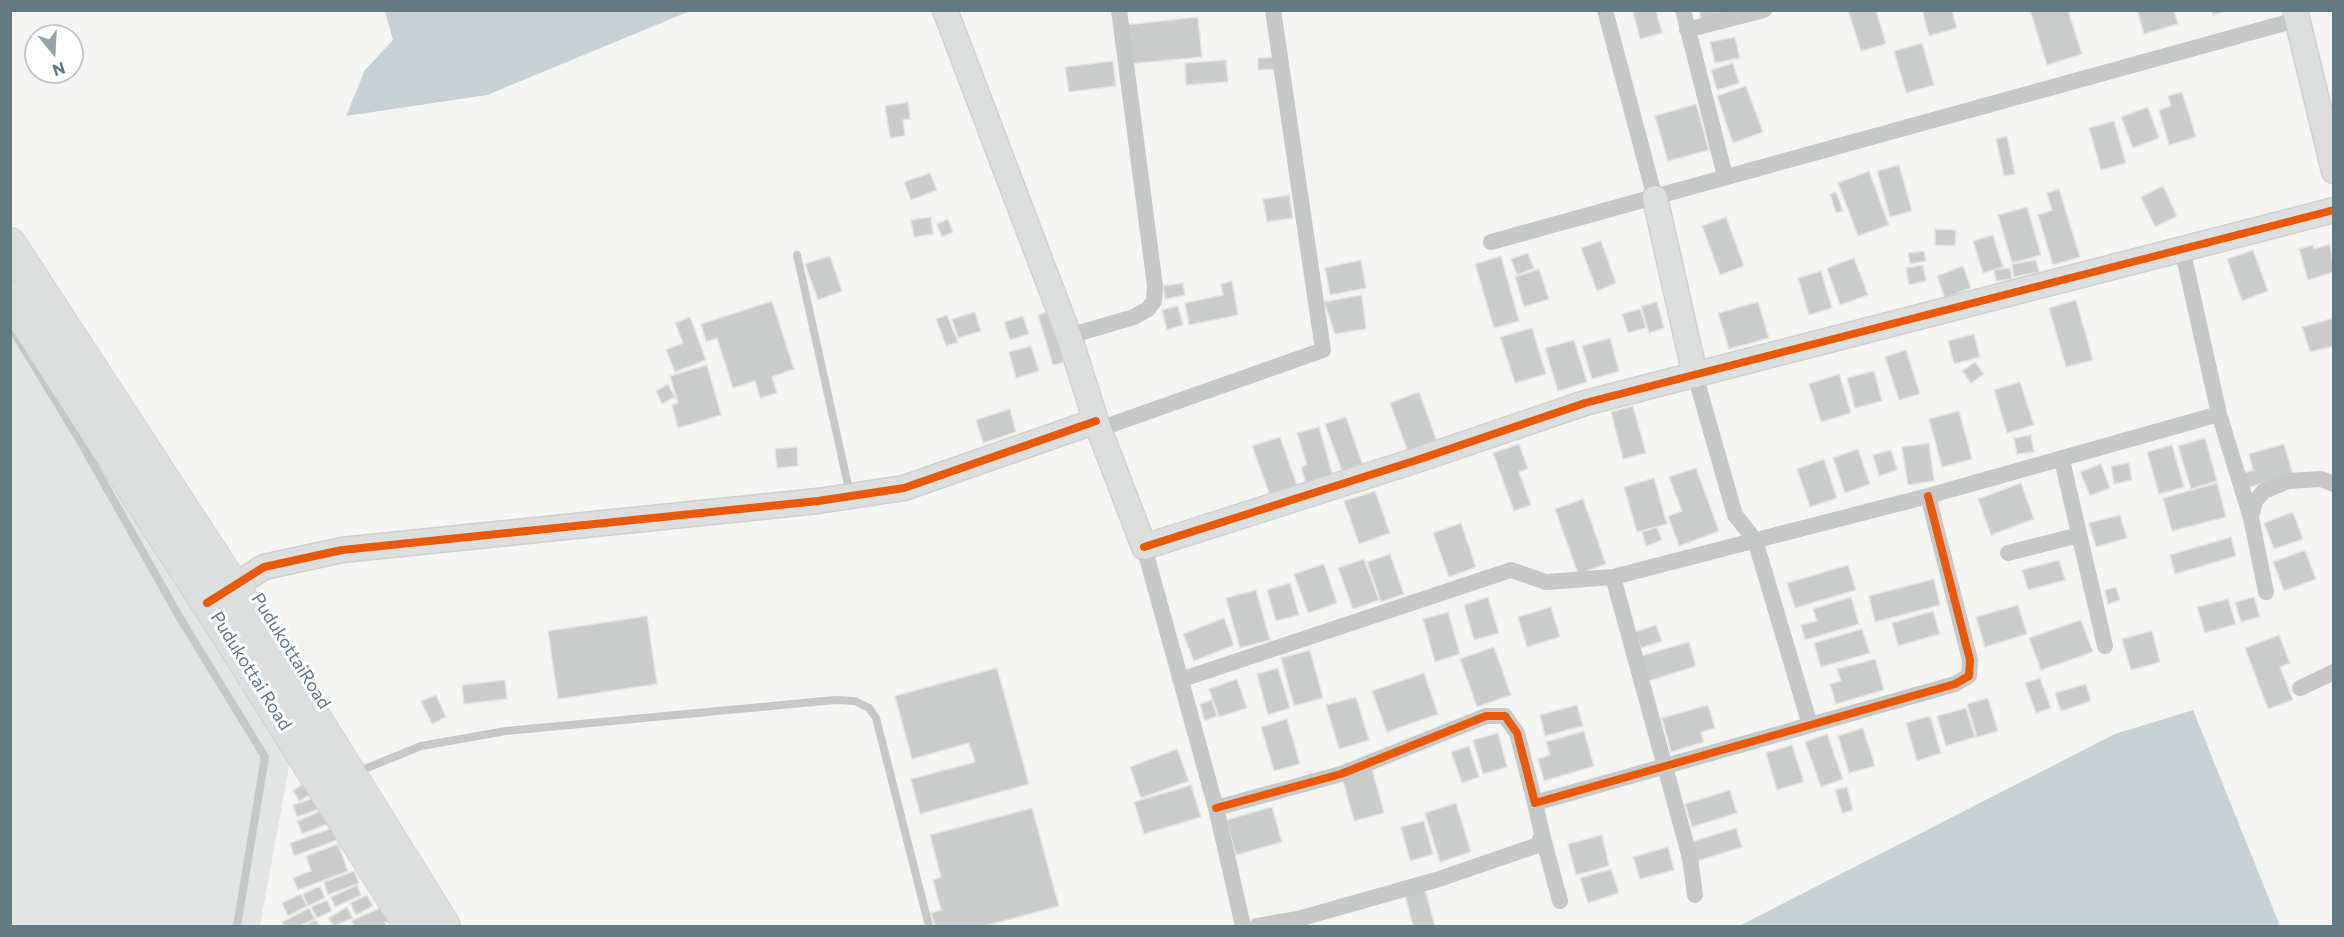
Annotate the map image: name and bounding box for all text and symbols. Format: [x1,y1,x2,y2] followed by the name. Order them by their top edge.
[24,24,84,84] north arrow
[50,59,68,81] text: N
[247,589,335,713] street label: PudukottaiRoad
[206,608,296,734] street label: Pudukottai Road

